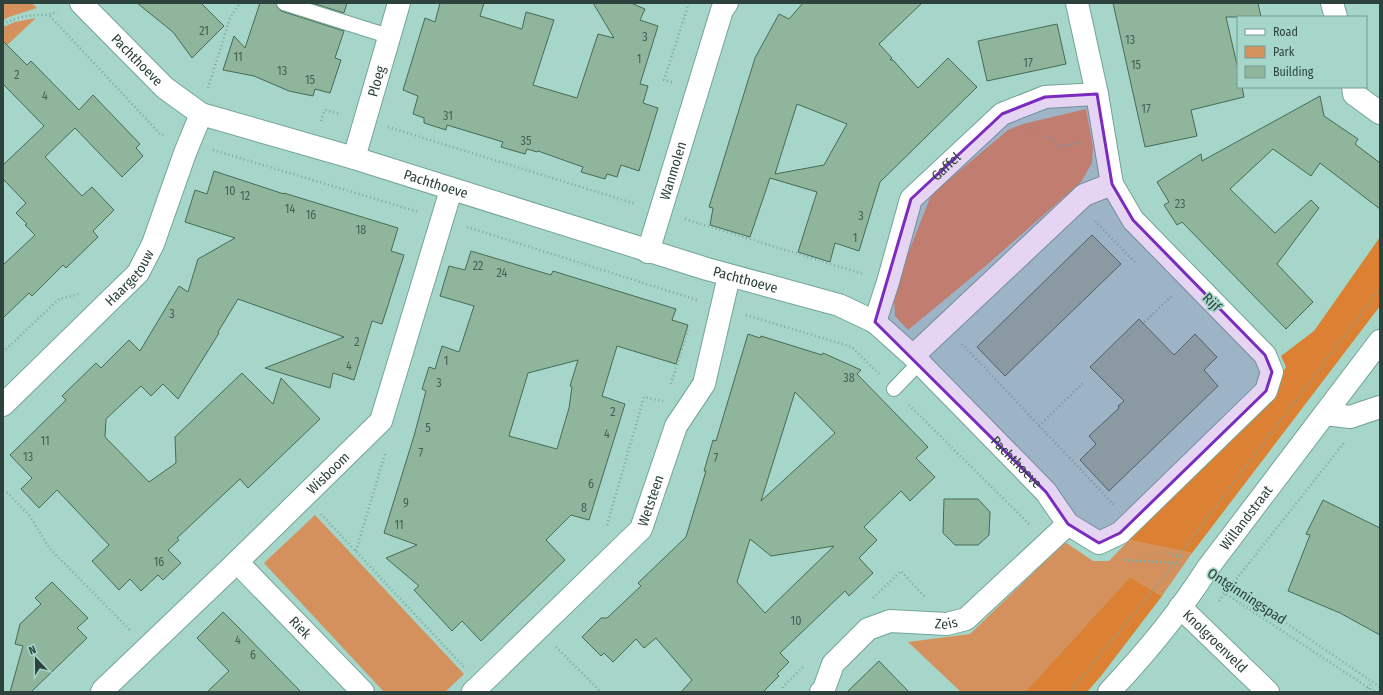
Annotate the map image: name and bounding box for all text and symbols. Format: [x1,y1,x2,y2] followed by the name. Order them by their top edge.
[1237,16,1367,88] legend
[199,24,209,38] house number: 21
[1273,25,1298,39] text: Road
[642,30,648,44] house number: 3
[108,31,166,90] street label: Pachthoeve
[1125,33,1135,47] house number: 13
[1273,45,1295,59] text: Park
[233,50,243,64] house number: 11
[637,52,641,66] house number: 1
[1023,56,1033,70] house number: 17
[1131,58,1142,72] house number: 15
[364,63,389,99] street label: Ploeg
[277,64,287,78] house number: 13
[1273,65,1314,79] text: Building
[14,68,20,82] house number: 2
[305,73,316,87] house number: 15
[42,89,48,103] house number: 4
[1141,102,1151,116] house number: 17
[443,109,453,123] house number: 31
[521,134,532,148] house number: 35
[656,139,690,202] street label: Wanmolen
[928,149,965,185] street label: Gaffel
[402,166,470,202] street label: Pachthoeve
[225,184,235,198] house number: 10
[240,189,250,203] house number: 12
[1175,197,1185,211] house number: 23
[285,202,295,216] house number: 14
[306,208,316,222] house number: 16
[858,209,864,223] house number: 3
[356,223,366,237] house number: 18
[853,231,857,245] house number: 1
[102,247,158,310] street label: Haargetouw
[473,259,483,273] house number: 22
[711,263,780,297] street label: Pachthoeve
[497,266,508,280] house number: 24
[1199,290,1226,316] street label: Rijf
[169,307,175,321] house number: 3
[354,335,360,349] house number: 2
[444,354,448,368] house number: 1
[346,359,352,373] house number: 4
[843,371,855,385] house number: 38
[436,376,442,390] house number: 3
[610,405,616,419] house number: 2
[425,421,431,435] house number: 5
[604,427,610,441] house number: 4
[987,433,1046,492] street label: Pachthoeve
[40,434,50,448] house number: 11
[419,446,424,460] house number: 7
[304,449,353,498] street label: Wisboom
[23,450,33,464] house number: 13
[714,451,719,465] house number: 7
[634,473,668,529] street label: Wetsteen
[588,477,594,491] house number: 6
[1217,482,1277,553] street label: Willandstraat
[403,496,409,510] house number: 9
[581,501,587,515] house number: 8
[394,518,404,532] house number: 11
[154,555,164,569] house number: 16
[1204,565,1289,628] street label: Ontginningspad
[1179,607,1251,676] street label: Knolgroenveld
[285,613,315,643] street label: Riek
[791,614,801,628] house number: 10
[934,614,960,633] street label: Zeis
[235,633,241,647] house number: 4
[16,639,56,679] north arrow
[27,643,38,657] text: N
[250,648,256,662] house number: 6

